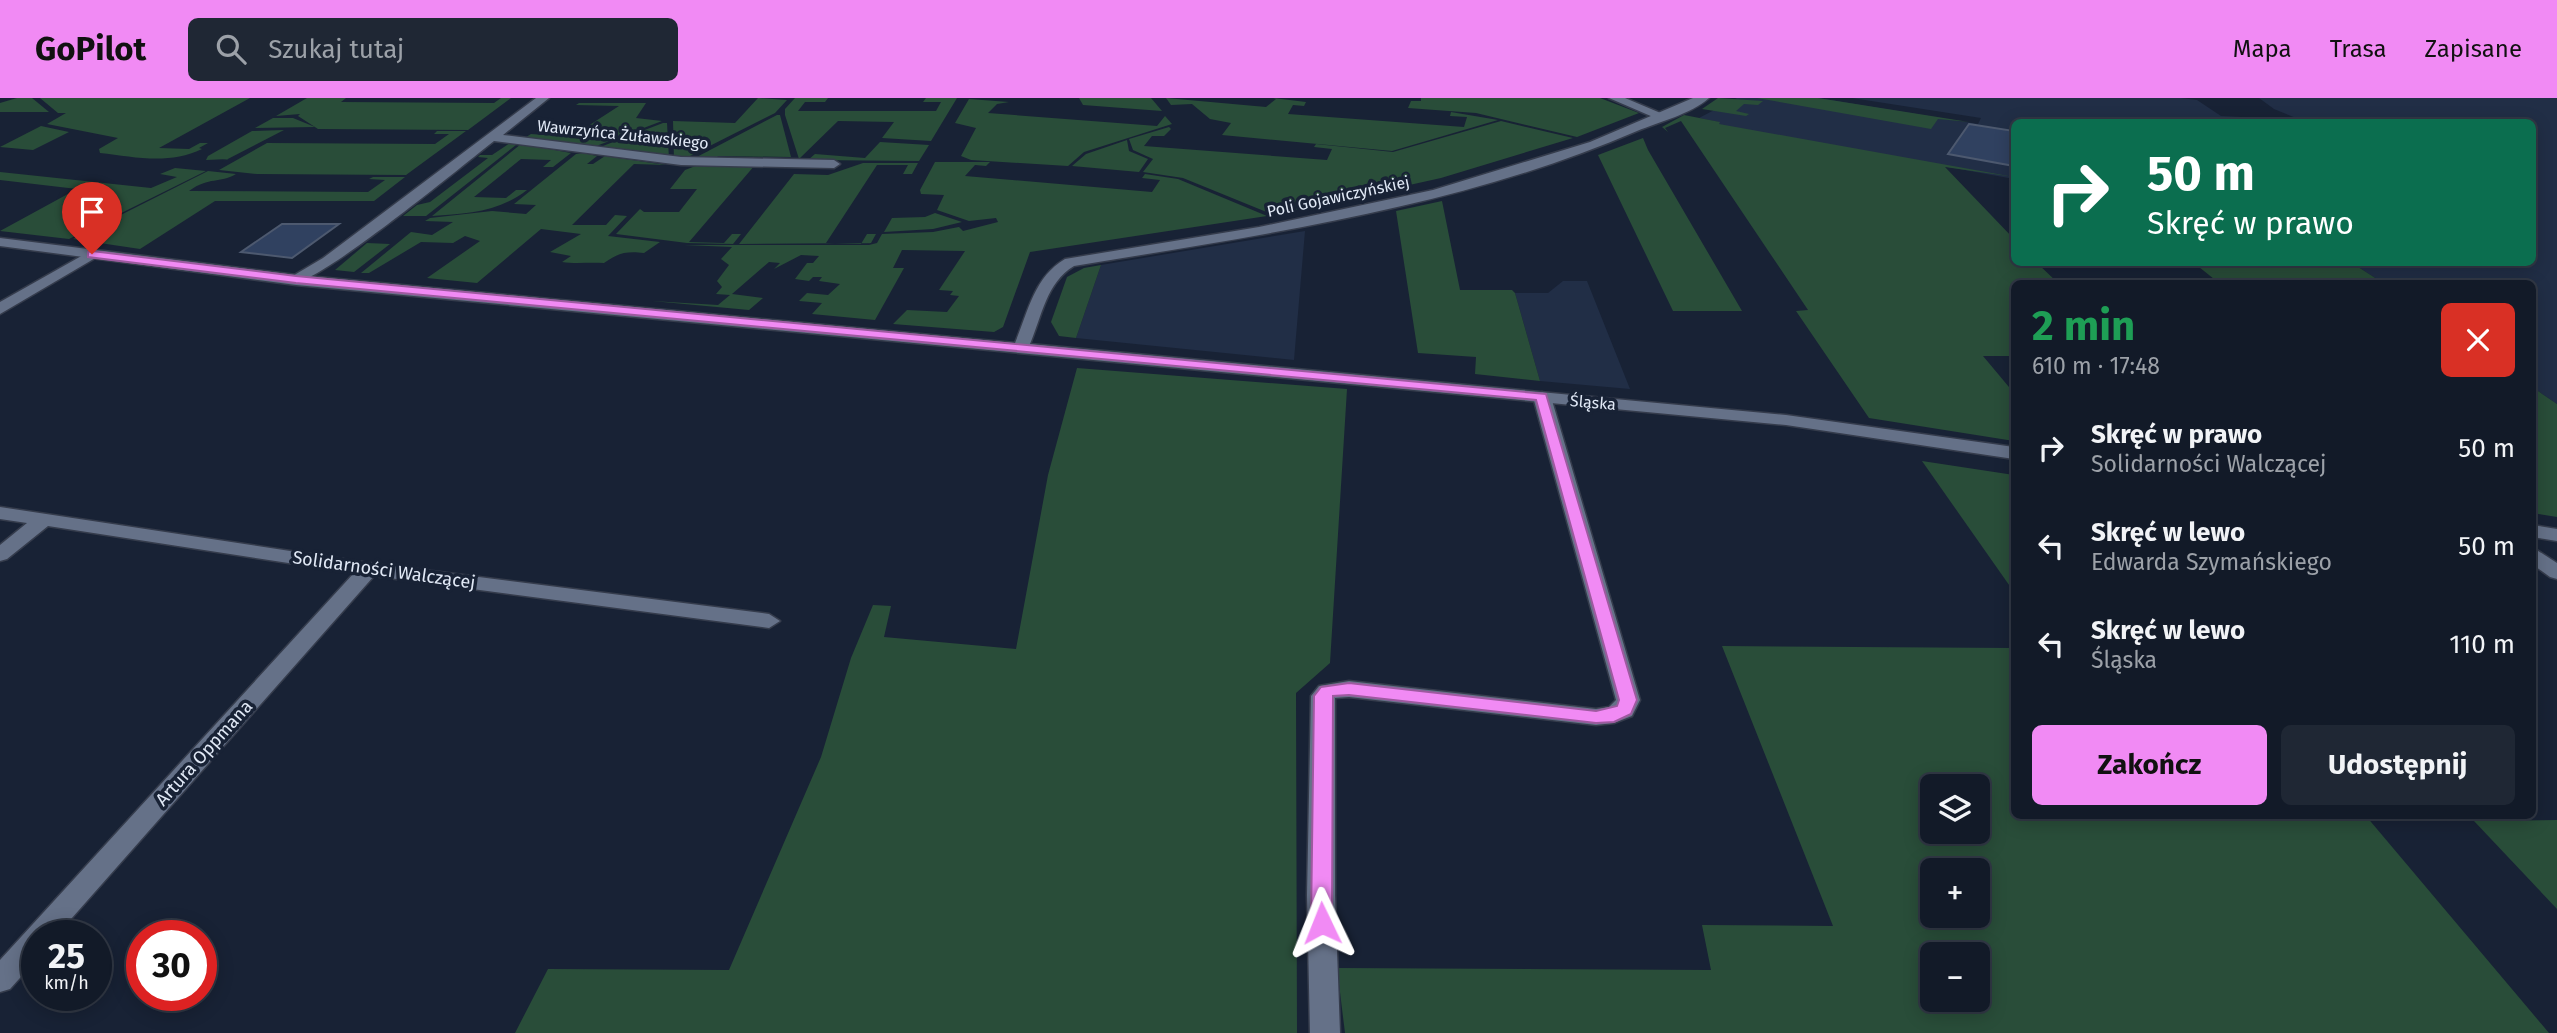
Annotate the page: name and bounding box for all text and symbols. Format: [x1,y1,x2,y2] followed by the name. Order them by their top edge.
[188,18,678,81] search box
[35,29,146,69] text: GoPilot
[212,30,250,68] icon: search
[268,34,404,65] text: Szukaj tutaj
[2233,35,2292,63] text: Mapa
[2330,35,2387,63] text: Trasa
[2425,35,2522,63] text: Zapisane
[536,115,710,153] street label: Wawrzyńca Żuławskiego
[2147,144,2255,203] text: 50 m
[2032,147,2123,238] icon: right
[1265,172,1411,221] street label: Poli Gojawiczyńskiej
[62,182,122,254] pin
[73,193,111,231] icon: arrive
[2147,204,2354,242] text: Skręć w prawo
[2032,301,2135,351] text: 2 min
[2441,303,2515,377] button: close
[2032,352,2160,380] text: 610 m · 17:48
[1569,390,1617,415] street label: Śląska
[2091,419,2262,450] text: Skręć w prawo
[2032,429,2070,467] icon: right
[2458,433,2515,464] text: 50 m
[2091,450,2327,478] text: Solidarności Walczącej
[2091,517,2245,548] text: Skręć w lewo
[2032,527,2070,565] icon: left
[2458,531,2515,562] text: 50 m
[291,546,477,594] street label: Solidarności Walczącej
[2091,548,2332,576] text: Edwarda Szymańskiego
[2091,615,2245,646] text: Skręć w lewo
[2032,625,2070,663] icon: left
[2449,629,2515,660] text: 110 m
[2091,646,2157,674] text: Śląska
[151,696,257,810] street label: Artura Oppmana
[2032,725,2267,805] button: Zakończ
[2281,725,2515,805] button: Udostępnij
[1920,774,1990,1012] map controls
[1920,774,1990,844] button: layers
[1920,858,1990,928] button: +
[1285,886,1359,960] position arrow
[126,920,217,1011] speed limit sign: 30
[48,935,85,977] text: 25
[1920,942,1990,1012] button: −
[44,972,89,994] text: km/h

